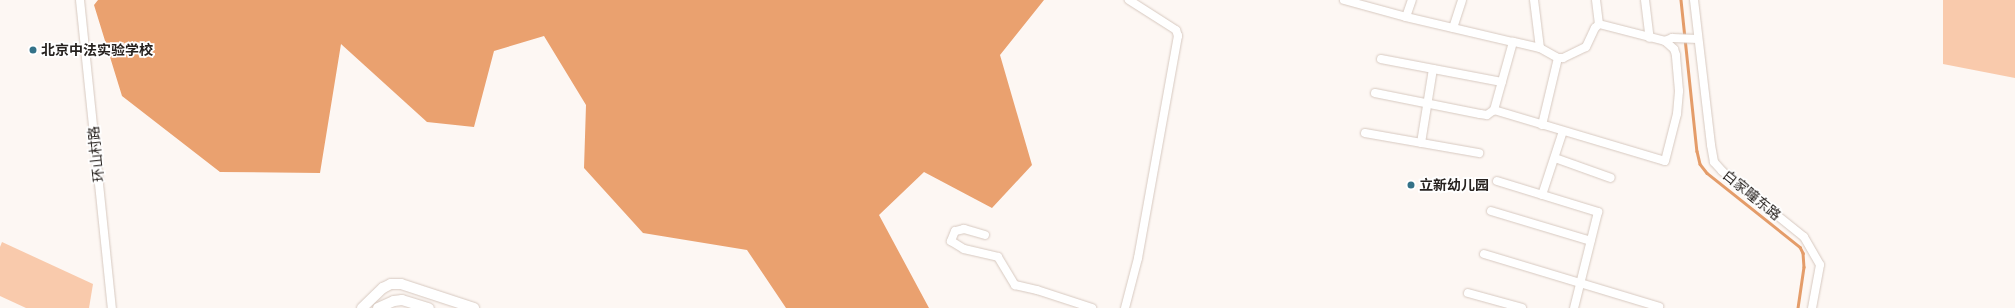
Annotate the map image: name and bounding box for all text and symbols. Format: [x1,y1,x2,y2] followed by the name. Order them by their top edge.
[41,42,153,58] place label: 北京中法实验学校
[28,45,38,55] marker: 北京中法实验学校
[85,125,107,183] street label: 环山村路
[1720,166,1784,224] street label: 白家疃东路
[1419,177,1489,193] place label: 立新幼儿园
[1406,180,1416,190] marker: 立新幼儿园

